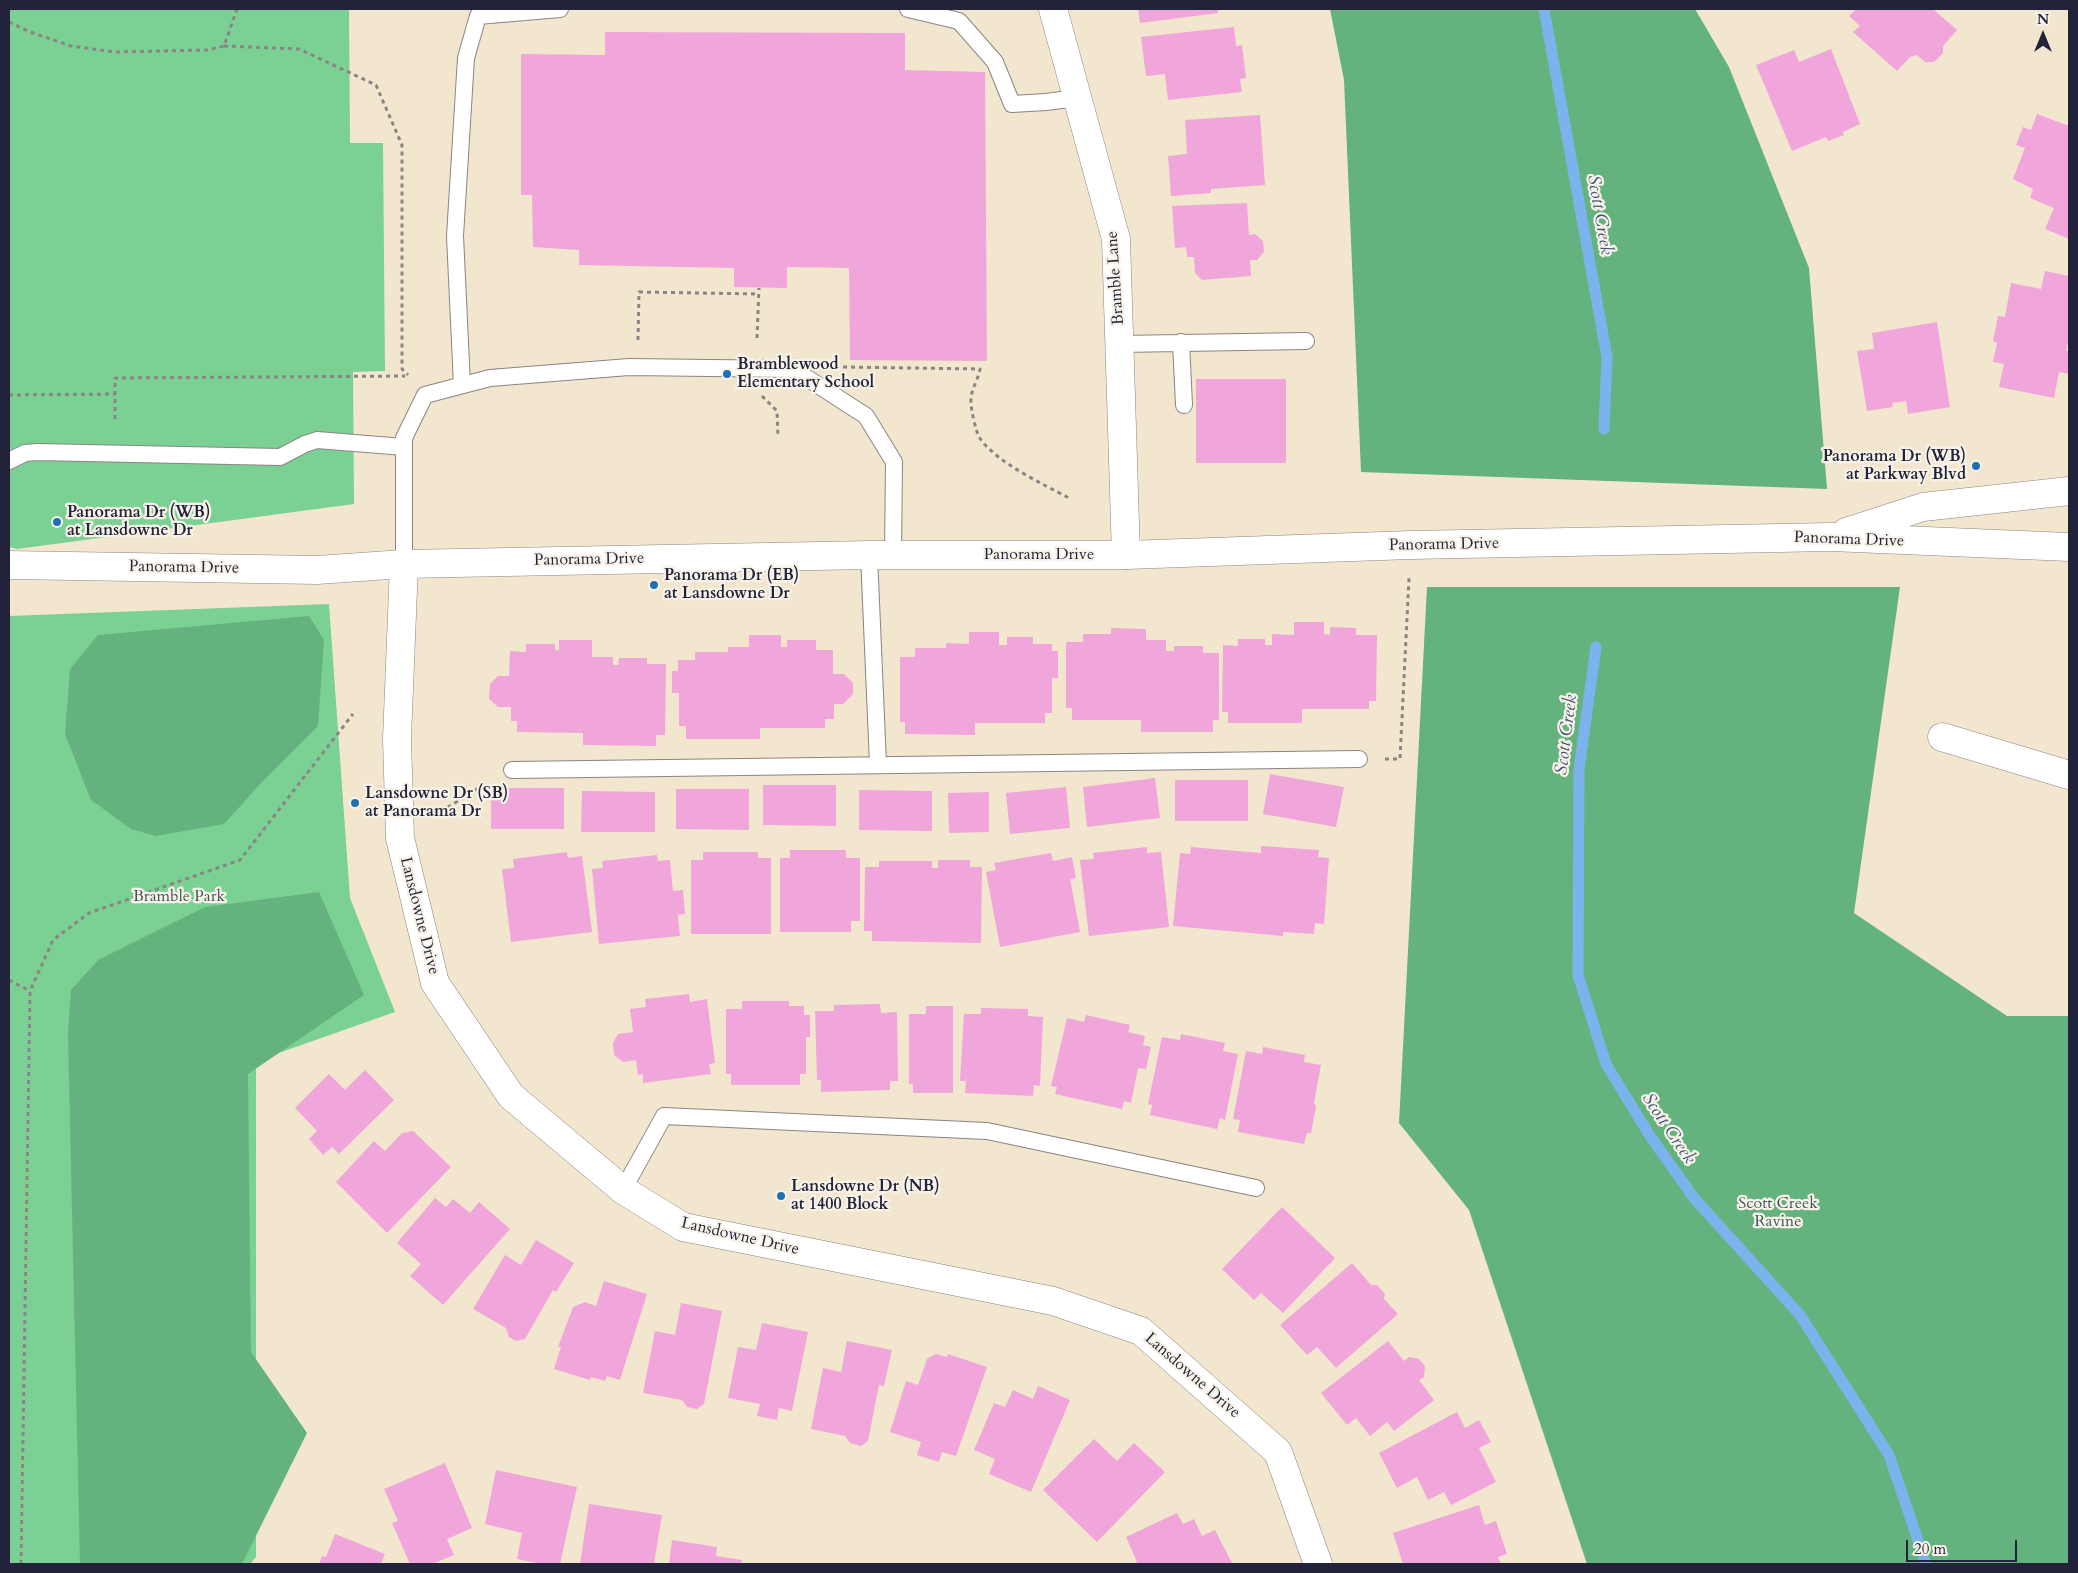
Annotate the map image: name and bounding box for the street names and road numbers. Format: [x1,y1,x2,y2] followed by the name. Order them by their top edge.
[1103,230,1129,326] street label: Bramble Lane
[1794,528,1904,552] street label: Panorama Drive
[1389,534,1499,556] street label: Panorama Drive
[984,545,1094,565] street label: Panorama Drive
[534,549,644,571] street label: Panorama Drive
[129,557,239,579] street label: Panorama Drive
[395,855,443,977] street label: Lansdowne Drive
[679,1214,801,1260] street label: Lansdowne Drive
[1140,1329,1244,1423] street label: Lansdowne Drive

